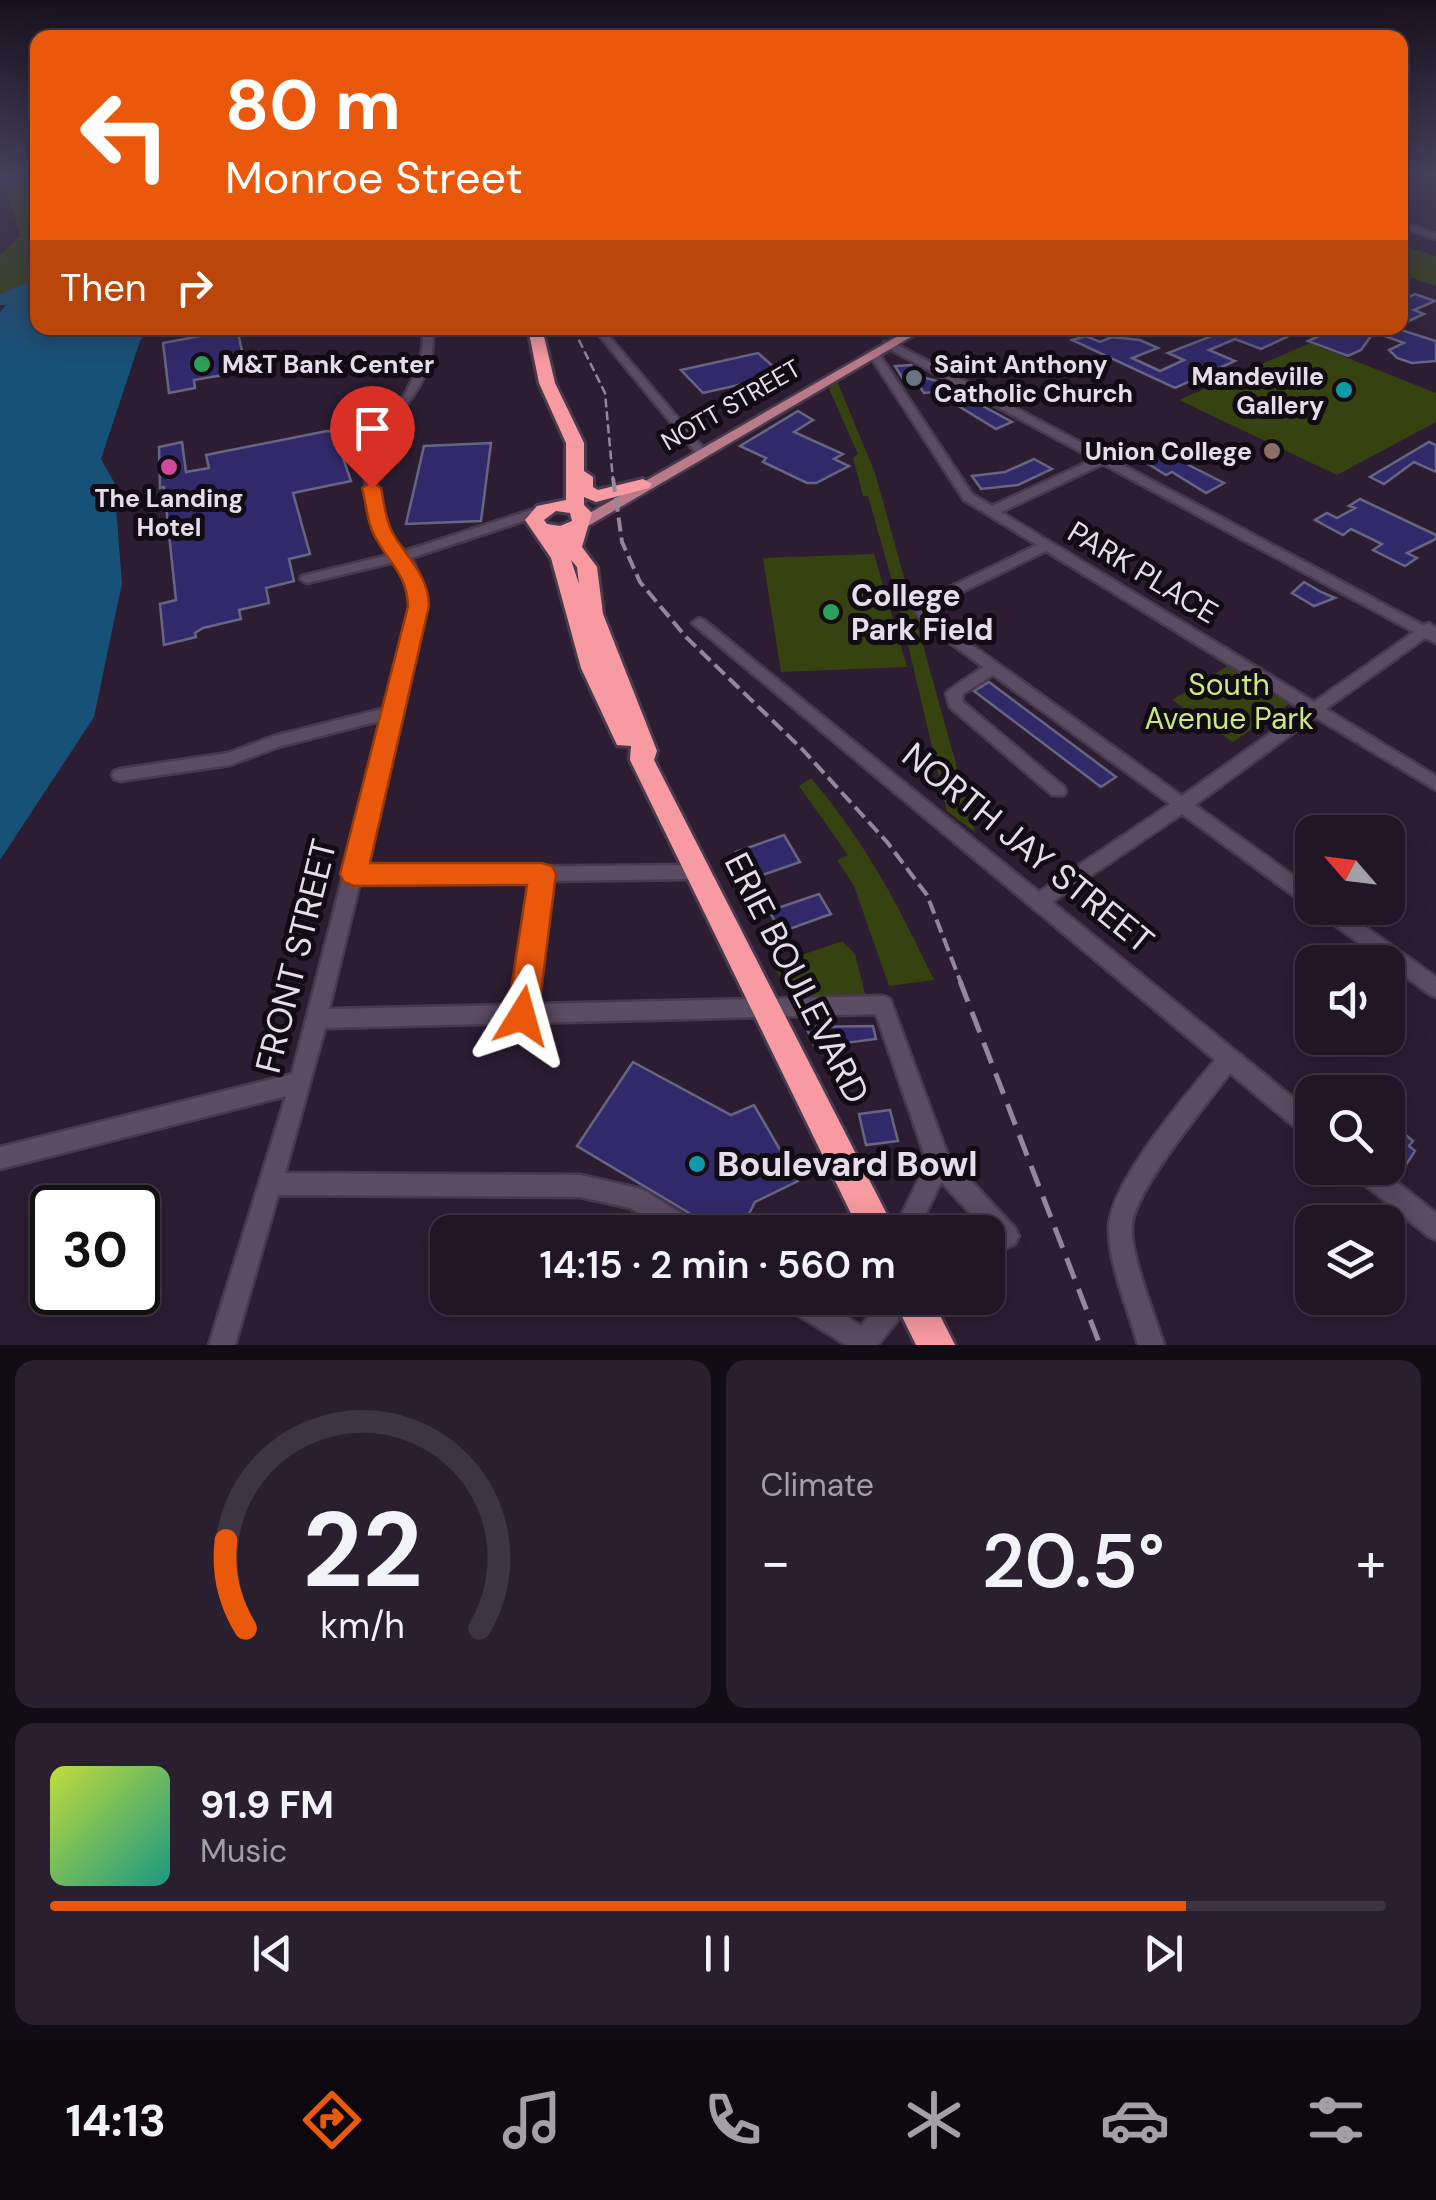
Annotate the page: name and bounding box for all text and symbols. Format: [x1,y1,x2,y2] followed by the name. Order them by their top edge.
[225,60,401,151] text: 80 m
[60,70,190,200] icon: left
[225,148,523,207] text: Monroe Street
[167,260,222,315] icon: right
[60,263,147,313] text: Then
[222,348,434,381] place label: M&T Bank Center
[934,348,1133,410] place label: Saint Anthony Catholic Church
[655,352,807,458] street label: NOTT STREET
[191,353,213,375] marker: M&T Bank Center
[1191,360,1324,422] place label: Mandeville Gallery
[903,367,925,389] marker: Saint Anthony Catholic Church
[1333,379,1355,401] marker: Mandeville Gallery
[330,386,415,489] pin
[345,401,400,456] icon: arrive
[1085,435,1252,468] place label: Union College
[1261,440,1283,462] marker: Union College
[158,456,180,478] marker: The Landing Hotel
[95,482,243,544] place label: The Landing Hotel
[1061,512,1225,632] street label: PARK PLACE
[851,576,993,649] place label: College Park Field
[820,601,842,623] marker: College Park Field
[1144,665,1314,738] park label: South Avenue Park
[893,732,1163,964] street label: NORTH JAY STREET
[1295,815,1405,925] north arrow
[1295,815,1405,1315] map controls
[245,834,347,1078] street label: FRONT STREET
[714,845,880,1111] street label: ERIE BOULEVARD
[1295,945,1405,1055] button: sound
[470,964,574,1068] position arrow
[1295,1075,1405,1185] button: search
[717,1141,978,1187] place label: Boulevard Bowl
[686,1153,708,1175] marker: Boulevard Bowl
[30,1185,160,1315] speed limit sign: 30
[1295,1205,1405,1315] button: layers
[539,1240,896,1290] text: 14:15 · 2 min · 560 m
[761,1464,874,1506] text: Climate
[303,1483,423,1618] text: 22
[982,1513,1165,1610] text: 20.5°
[761,1526,791,1598] text: −
[1356,1526,1386,1598] text: +
[321,1603,405,1649] text: km/h
[200,1780,334,1830] text: 91.9 FM
[200,1830,287,1872] text: Music
[245,1926,300,1981] icon: previous
[690,1926,745,1981] icon: pause
[1136,1926,1191,1981] icon: next
[297,2085,367,2155] icon: directions
[497,2085,567,2155] icon: music
[698,2085,768,2155] icon: phone
[899,2085,969,2155] icon: climate
[1100,2085,1170,2155] icon: car
[1301,2085,1371,2155] icon: filters
[65,2091,166,2150] text: 14:13

